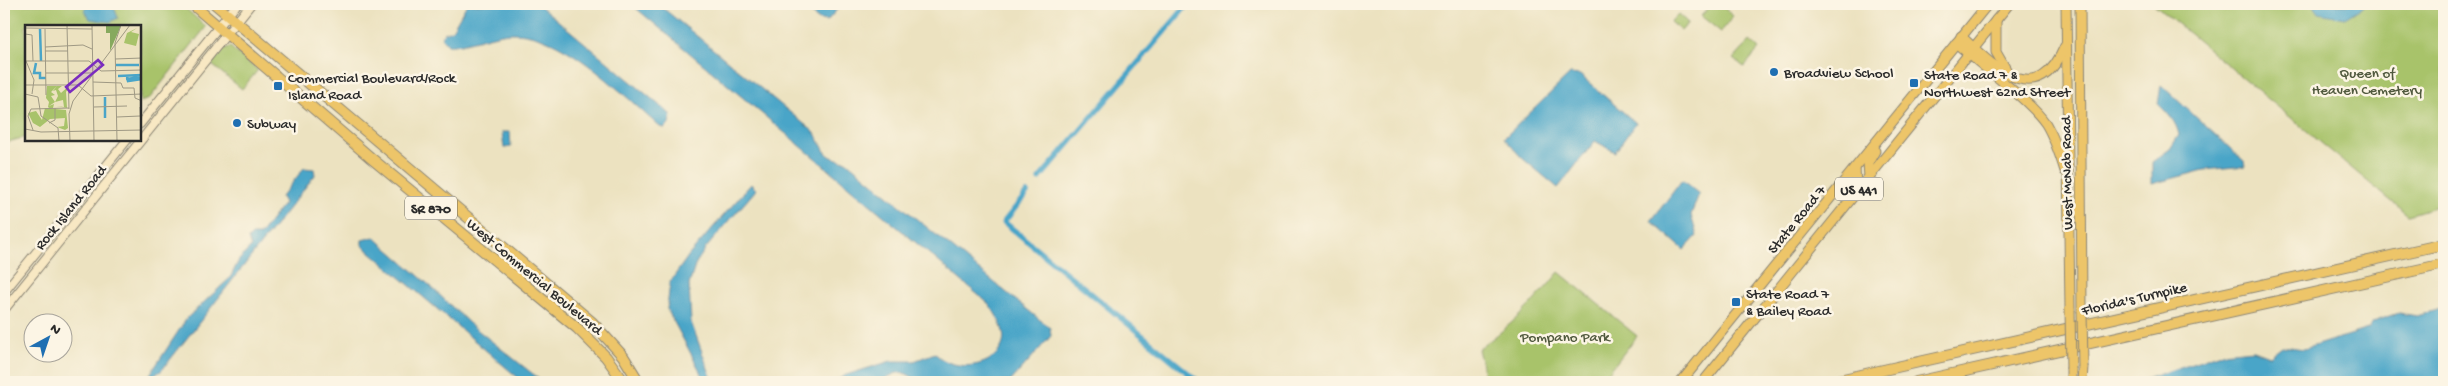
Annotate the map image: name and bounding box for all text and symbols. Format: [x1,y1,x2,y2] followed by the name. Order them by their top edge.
[25,25,141,141] inset map
[1783,65,1894,83] place label: Broadview School
[2312,65,2423,100] park label: Queen of Heaven Cemetery
[1768,66,1780,78] marker: Broadview School
[1924,67,2072,102] place label: State Road 7 & Northwest 62nd Street
[288,70,457,105] place label: Commercial Boulevard/Rock Island Road
[1908,77,1920,89] marker: State Road 7 & Northwest 62nd Street
[272,80,284,92] marker: Commercial Boulevard/Rock Island Road
[2058,115,2078,230] street label: West McNab Road
[247,116,297,134] place label: Subway
[231,117,243,129] marker: Subway
[32,161,112,254] street label: Rock Island Road
[1835,178,1883,200] road number: US 441
[1764,181,1831,258] street label: State Road 7
[405,197,457,220] road number: SR 870
[462,215,606,341] street label: West Commercial Boulevard
[2079,279,2189,321] street label: Florida's Turnpike
[1746,286,1832,321] place label: State Road 7 & Bailey Road
[1730,296,1742,308] marker: State Road 7 & Bailey Road
[22,314,72,364] north arrow
[46,321,64,339] text: N
[1519,329,1611,347] park label: Pompano Park

